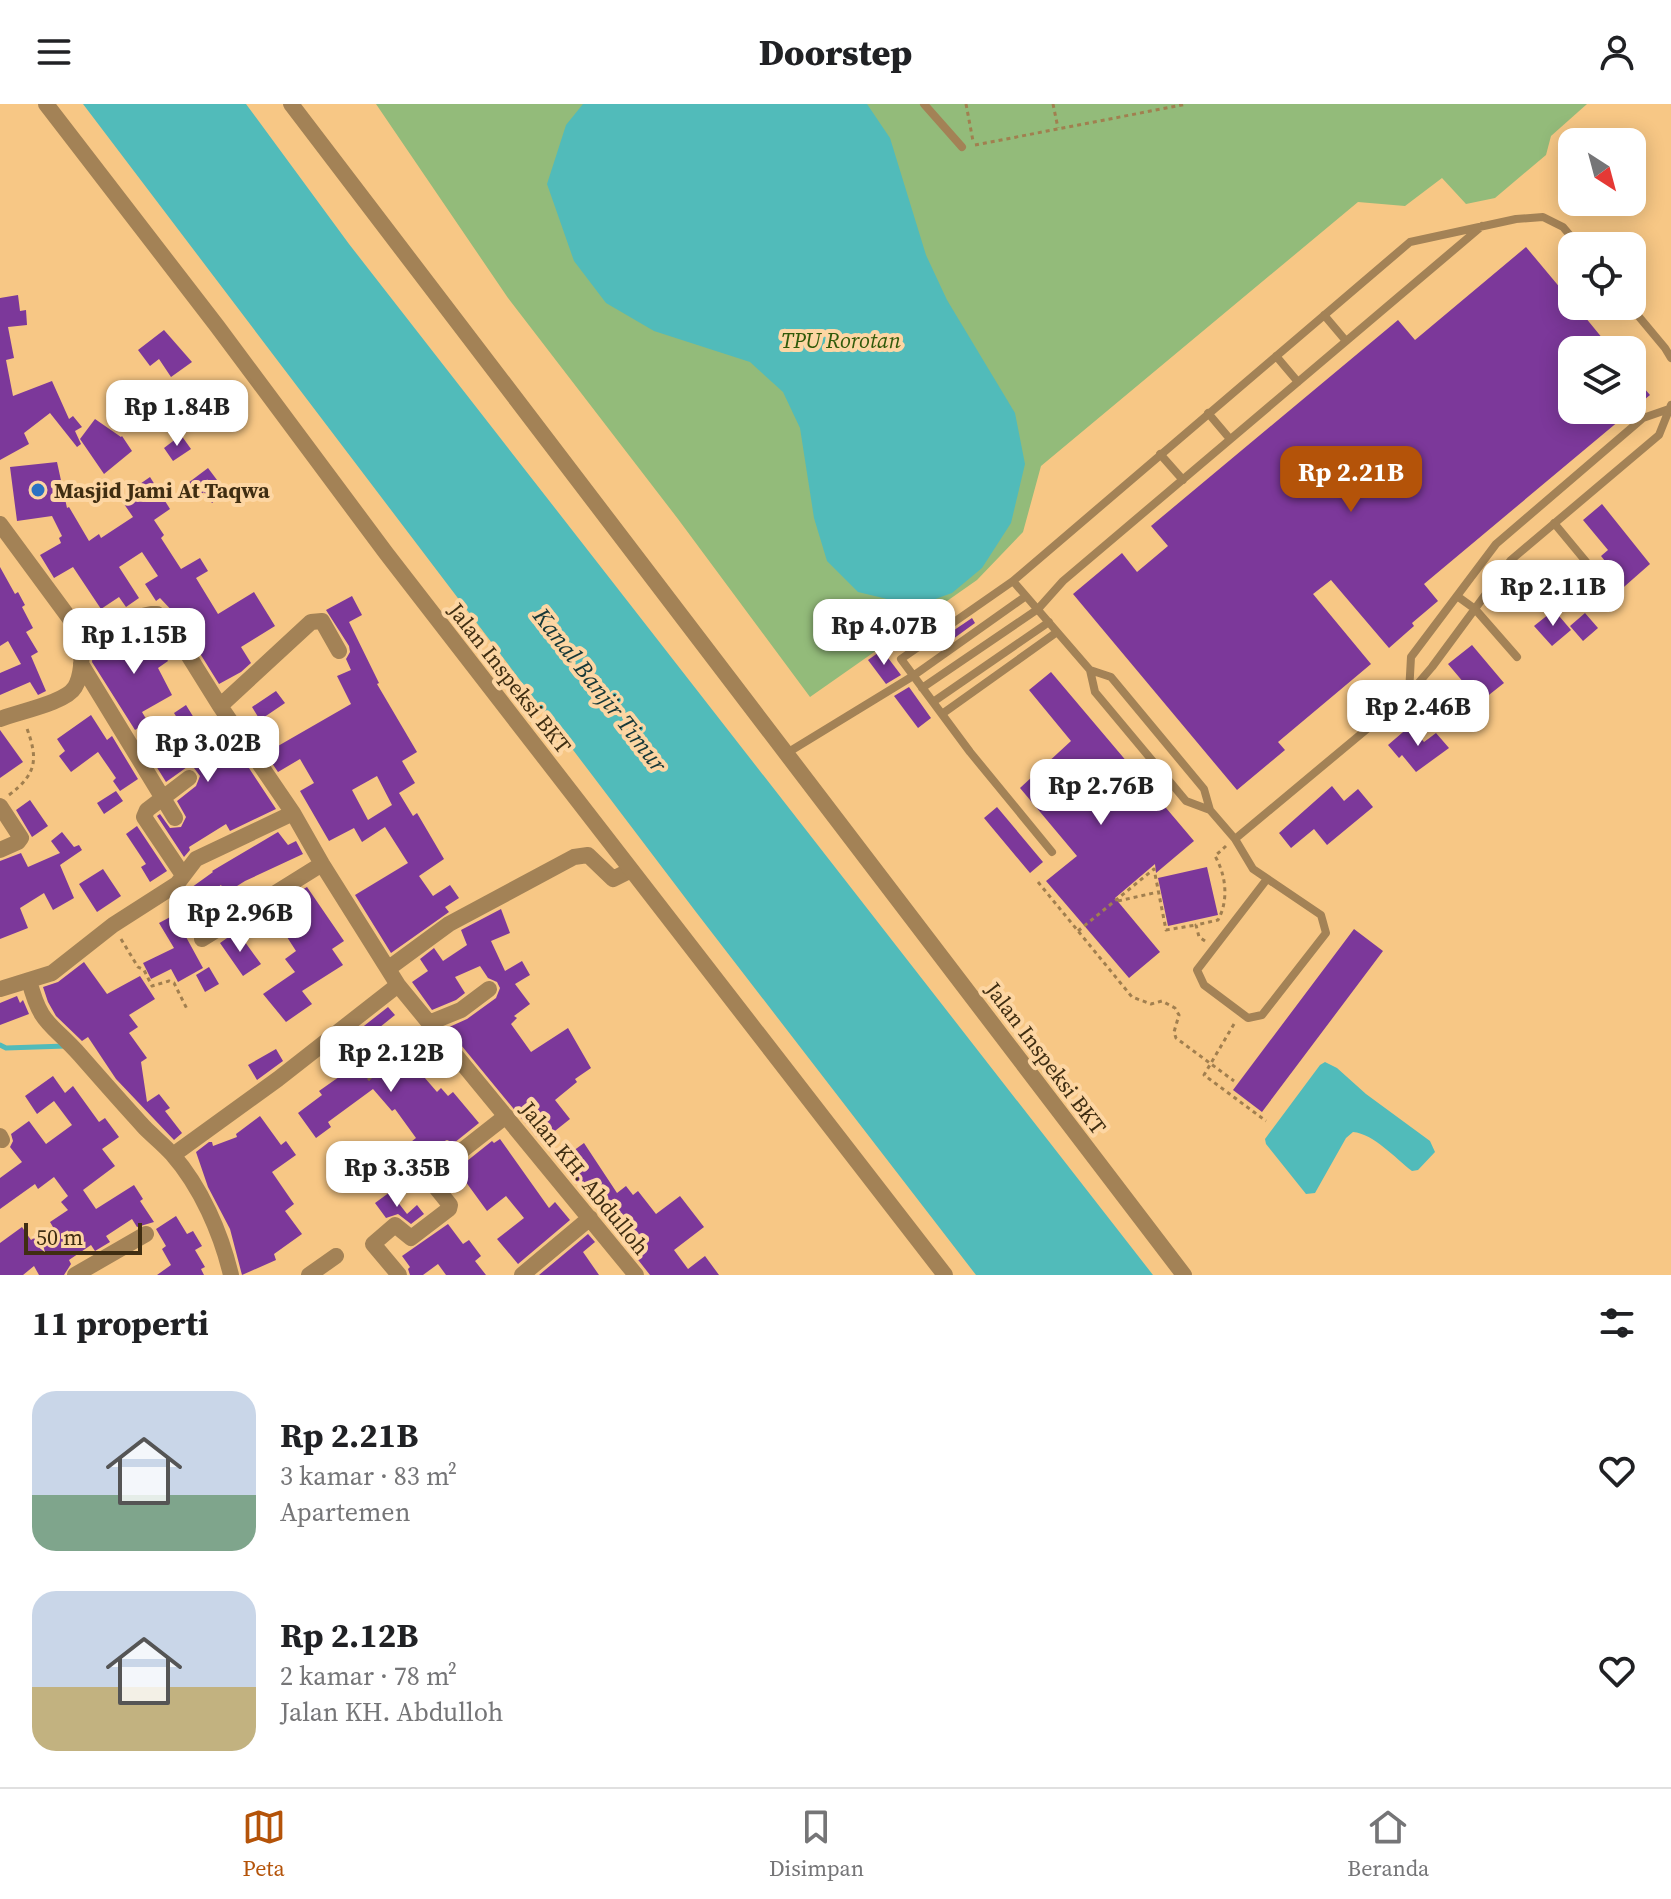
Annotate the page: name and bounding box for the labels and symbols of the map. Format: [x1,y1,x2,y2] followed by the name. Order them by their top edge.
[1558,128,1646,216] north arrow
[781,325,902,355] park label: TPU Rorotan
[94,380,260,448] pin: Rp 1.84B
[1268,446,1434,514] pin: Rp 2.21B
[54,475,270,505] place label: Masjid Jami At Taqwa
[29,481,47,499] marker: Masjid Jami At Taqwa
[1470,560,1636,628] pin: Rp 2.11B
[441,596,578,760] street label: Jalan Inspeksi BKT
[801,599,967,667] pin: Rp 4.07B
[525,600,676,780] water label: Kanal Banjir Timur
[51,608,217,676] pin: Rp 1.15B
[1335,680,1501,748] pin: Rp 2.46B
[125,716,291,784] pin: Rp 3.02B
[1018,759,1184,827] pin: Rp 2.76B
[157,886,323,954] pin: Rp 2.96B
[978,975,1113,1140] street label: Jalan Inspeksi BKT
[308,1026,474,1094] pin: Rp 2.12B
[513,1094,656,1261] street label: Jalan KH. Abdulloh
[314,1141,480,1209] pin: Rp 3.35B
[24,1219,142,1255] scale bar

